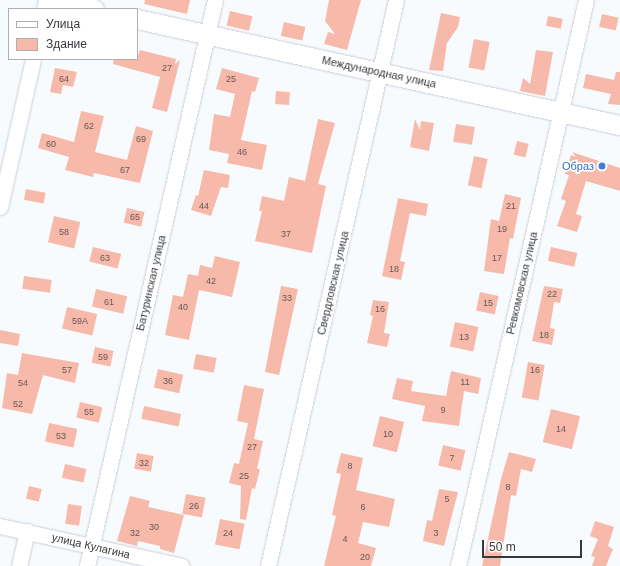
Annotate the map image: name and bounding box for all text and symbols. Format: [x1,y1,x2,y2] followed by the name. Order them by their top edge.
[8,8,138,60] legend
[46,17,80,31] text: Улица
[46,37,87,51] text: Здание
[321,53,437,91] street label: Международная улица
[162,63,172,73] house number: 27
[59,74,69,84] house number: 64
[226,74,236,84] house number: 25
[84,121,94,131] house number: 62
[136,134,146,144] house number: 69
[46,139,56,149] house number: 60
[237,147,247,157] house number: 46
[562,159,594,173] place label: Образ
[597,161,607,171] marker: Образ
[120,165,130,175] house number: 67
[199,201,209,211] house number: 44
[506,201,516,211] house number: 21
[130,212,140,222] house number: 65
[497,224,507,234] house number: 19
[59,227,69,237] house number: 58
[281,229,291,239] house number: 37
[315,230,351,336] street label: Свердловская улица
[504,230,540,336] street label: Ревкомовская улица
[134,234,168,332] street label: Батуринская улица
[100,253,110,263] house number: 63
[492,253,502,263] house number: 17
[389,264,399,274] house number: 18
[206,276,216,286] house number: 42
[547,289,557,299] house number: 22
[282,293,292,303] house number: 33
[104,297,114,307] house number: 61
[483,298,493,308] house number: 15
[178,302,188,312] house number: 40
[375,304,385,314] house number: 16
[72,316,88,326] house number: 59А
[539,330,549,340] house number: 18
[459,332,469,342] house number: 13
[98,352,108,362] house number: 59
[62,365,72,375] house number: 57
[530,365,540,375] house number: 16
[163,376,173,386] house number: 36
[460,377,470,387] house number: 11
[18,378,28,388] house number: 54
[13,399,23,409] house number: 52
[440,405,446,415] house number: 9
[84,407,94,417] house number: 55
[556,424,566,434] house number: 14
[383,429,393,439] house number: 10
[56,431,66,441] house number: 53
[247,442,257,452] house number: 27
[449,453,455,463] house number: 7
[139,458,149,468] house number: 32
[347,461,353,471] house number: 8
[239,471,249,481] house number: 25
[505,482,511,492] house number: 8
[444,494,450,504] house number: 5
[189,501,199,511] house number: 26
[360,502,366,512] house number: 6
[149,522,159,532] house number: 30
[130,528,140,538] house number: 32
[223,528,233,538] house number: 24
[433,528,439,538] house number: 3
[51,531,131,561] street label: улица Кулагина
[484,532,584,558] scale bar
[342,534,348,544] house number: 4
[489,540,516,554] text: 50 m
[360,552,370,562] house number: 20

